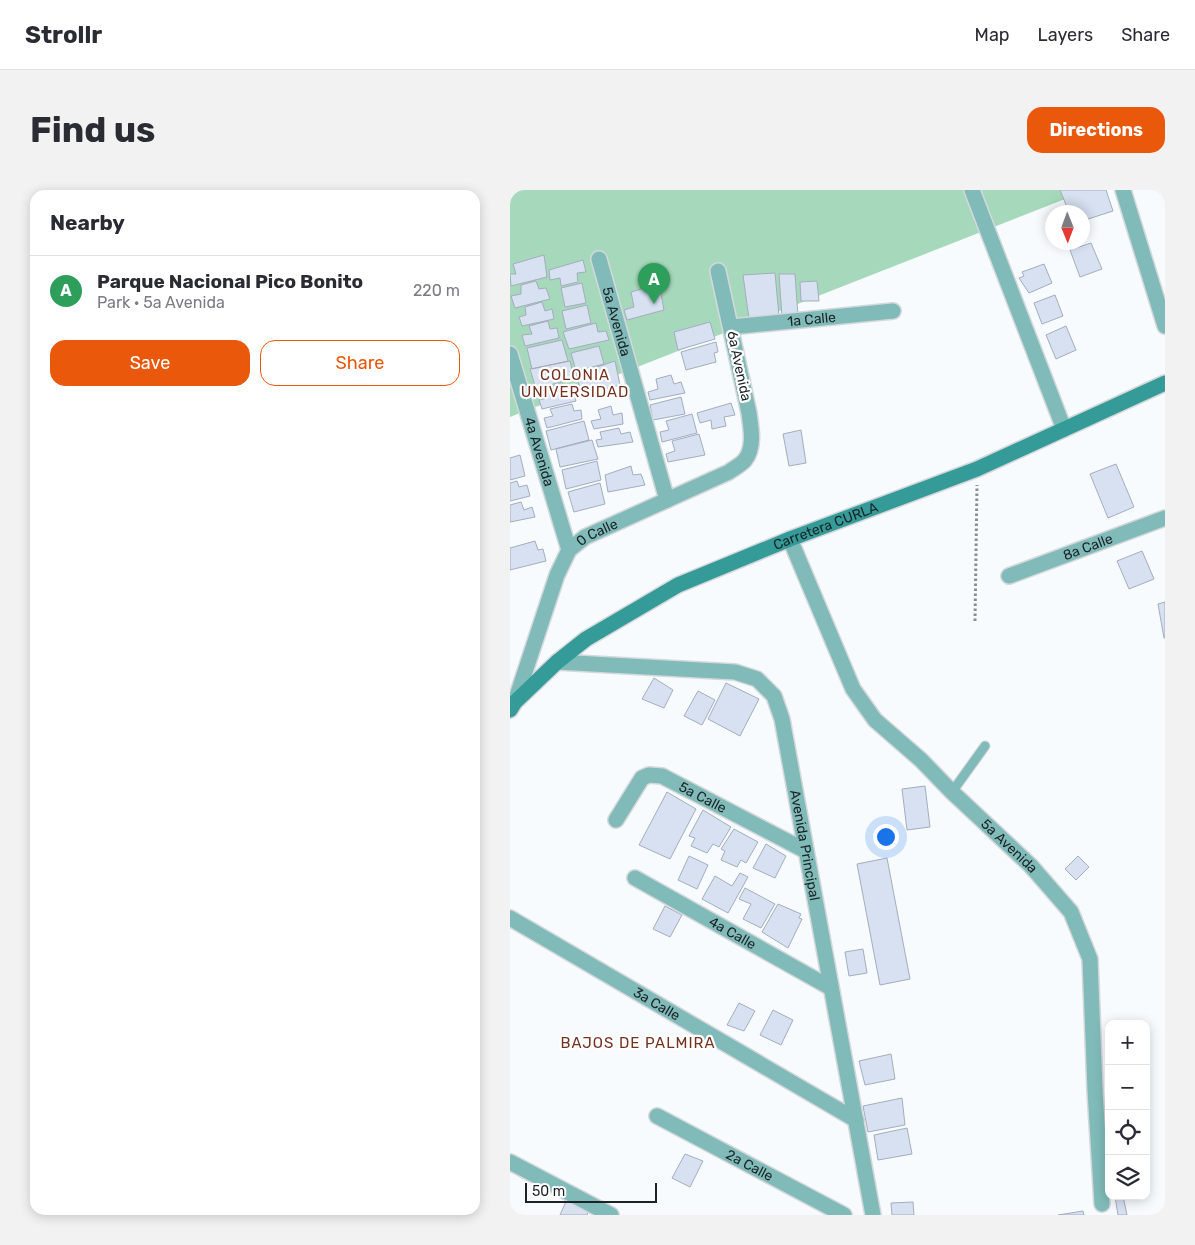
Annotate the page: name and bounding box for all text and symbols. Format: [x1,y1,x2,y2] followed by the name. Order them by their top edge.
[25,21,102,49] text: Strollr
[975,24,1010,46] text: Map
[1038,24,1093,46] text: Layers
[1121,24,1170,46] text: Share
[1027,107,1165,153] button: Directions
[30,109,155,151] text: Find us
[1045,205,1090,250] north arrow
[50,210,125,235] text: Nearby
[638,263,670,304] pin: A
[97,270,363,293] text: Parque Nacional Pico Bonito
[60,281,72,300] text: A
[413,281,460,300] text: 220 m
[599,285,635,358] street label: 5a Avenida
[97,293,225,312] text: Park · 5a Avenida
[786,308,837,330] street label: 1a Calle
[723,329,755,403] street label: 6a Avenida
[50,340,250,386] button: Save
[260,340,460,386] button: Share
[521,366,629,401] district label: COLONIA UNIVERSIDAD
[521,415,558,488] street label: 4a Avenida
[771,498,881,554] street label: Carretera CURLA
[573,515,620,549] street label: 0 Calle
[1060,530,1115,564] street label: 8a Calle
[676,778,730,817] street label: 5a Calle
[787,788,824,902] street label: Avenida Principal
[978,815,1041,876] street label: 5a Avenida
[873,824,899,850] your location
[706,913,759,953] street label: 4a Calle
[630,983,683,1024] street label: 3a Calle
[1105,1020,1150,1200] map controls
[1105,1020,1150,1065] button: +
[561,1034,715,1052] district label: BAJOS DE PALMIRA
[1105,1065,1150,1110] button: −
[1105,1110,1150,1155] button: locate
[723,1146,776,1185] street label: 2a Calle
[1105,1155,1150,1200] button: layers
[525,1180,658,1203] scale bar
[532,1183,565,1200] text: 50 m

